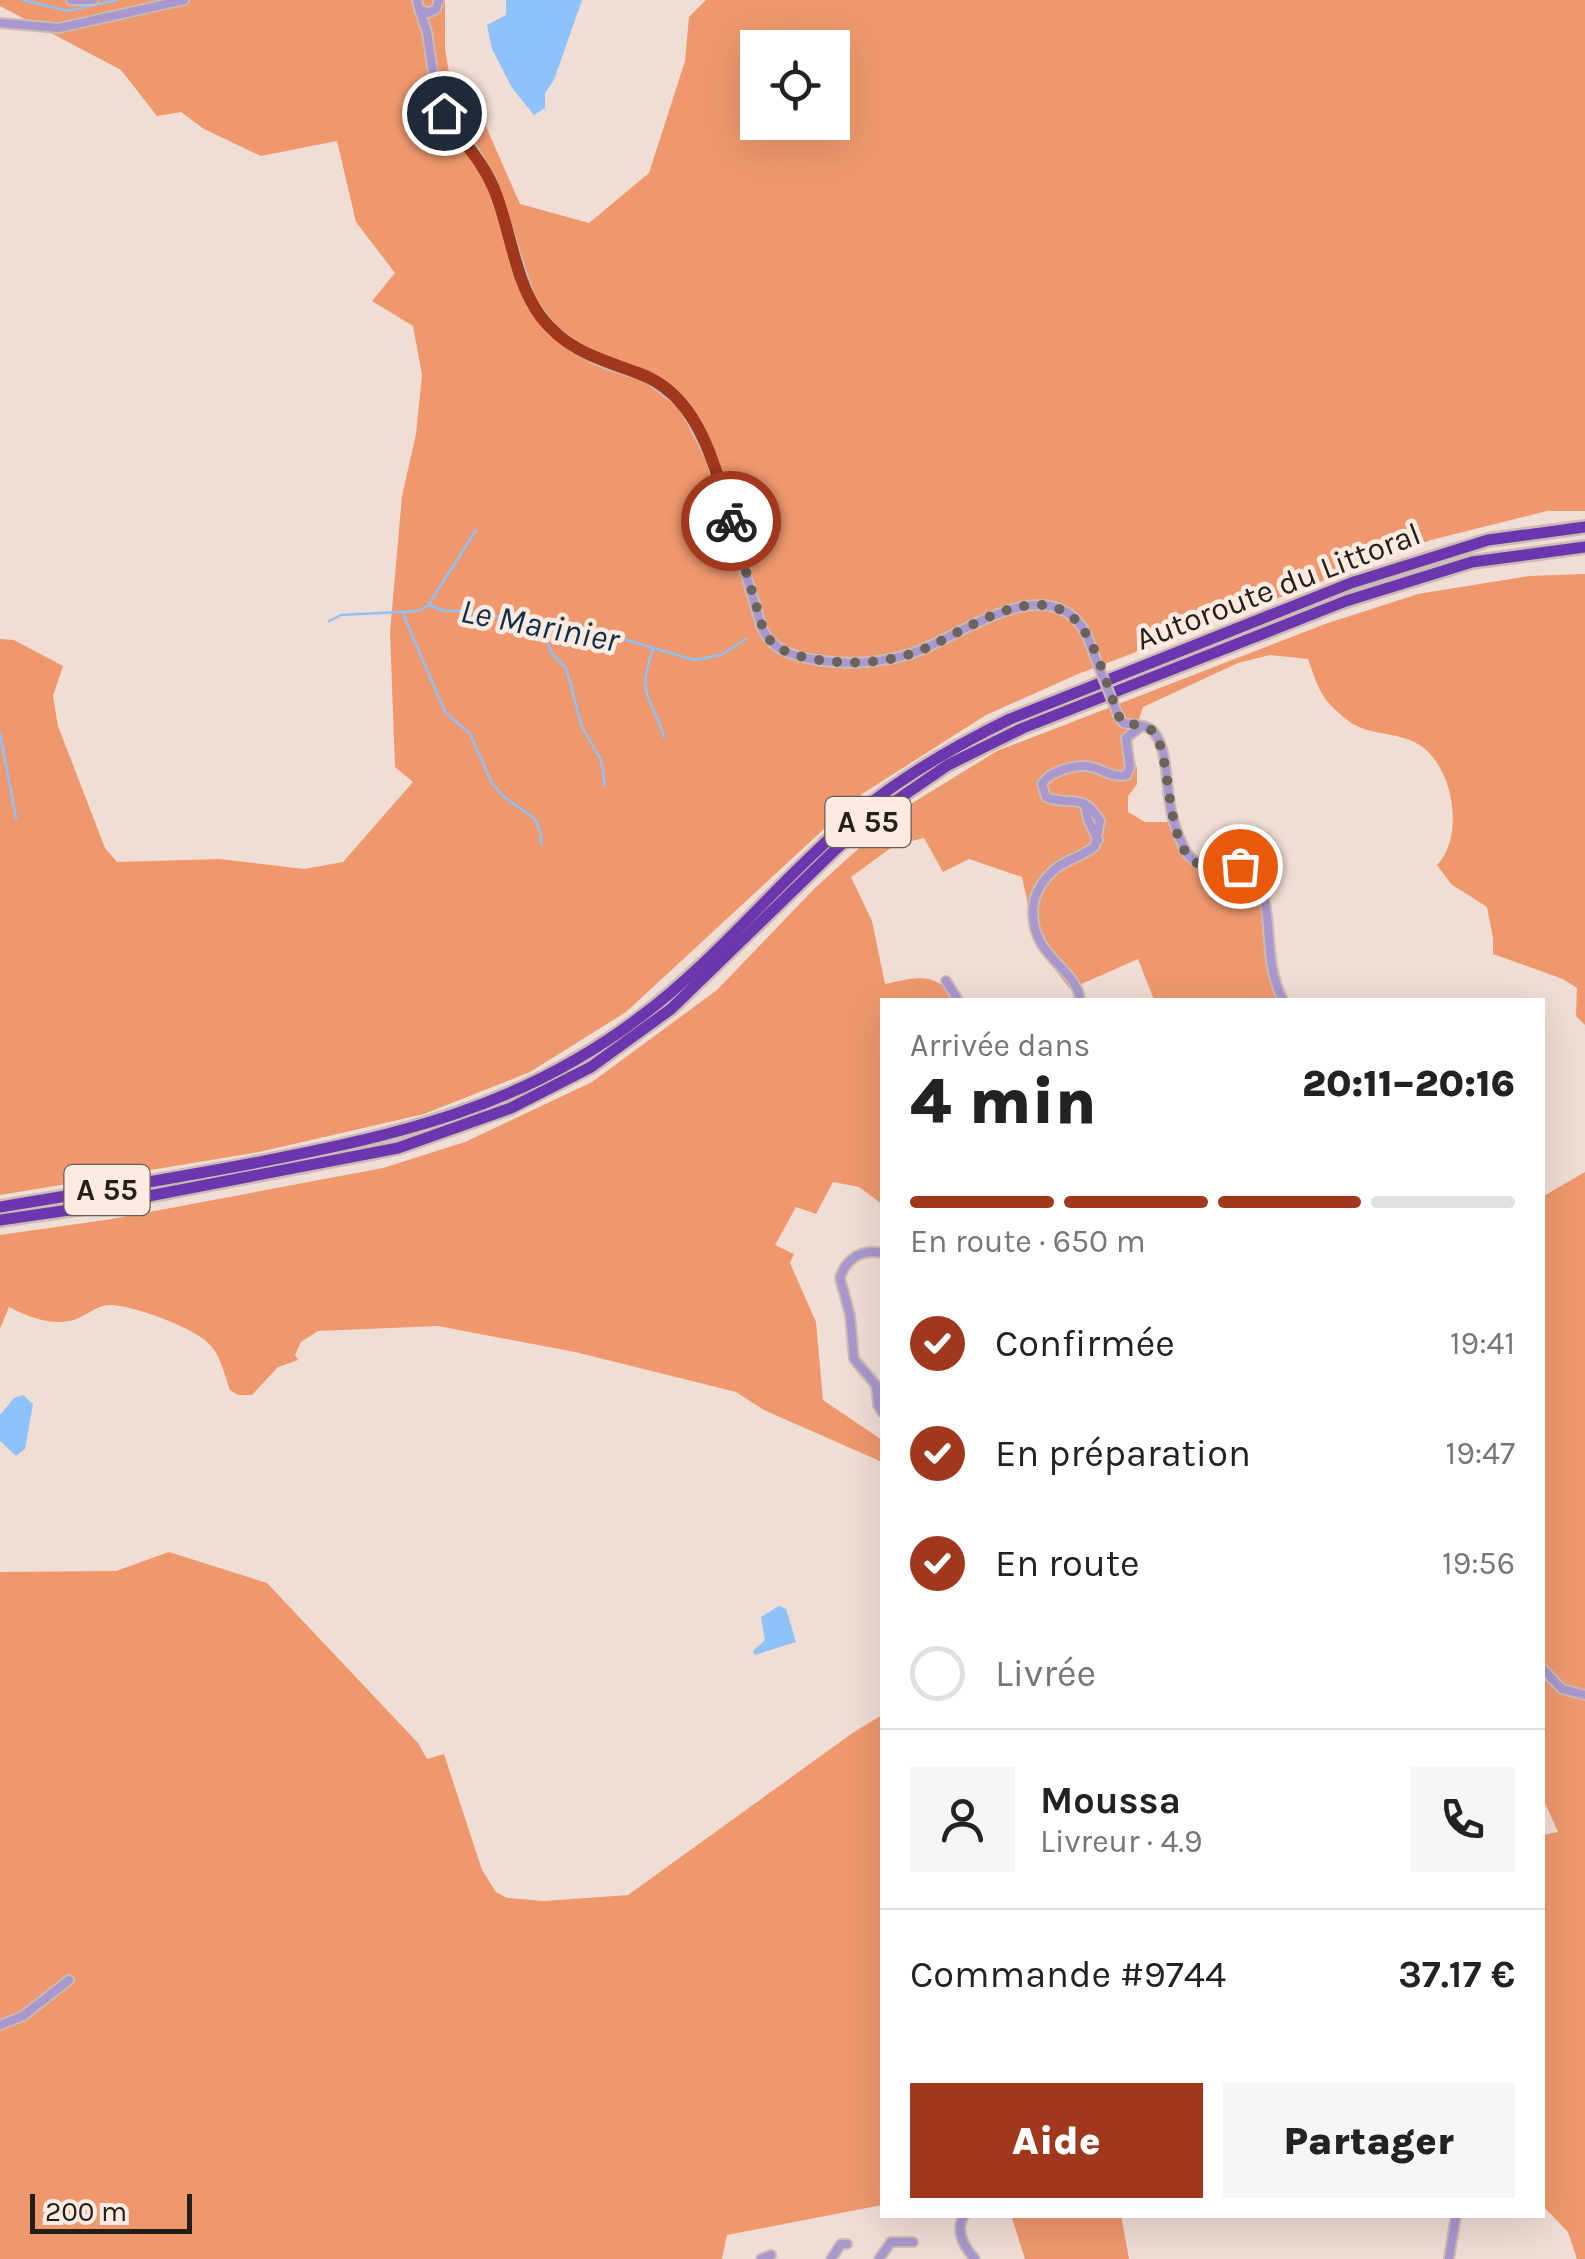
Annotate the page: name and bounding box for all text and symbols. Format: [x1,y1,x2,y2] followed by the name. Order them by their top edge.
[740,30,850,140] map controls
[740,30,850,140] button: locate
[402,71,487,156] pin
[417,86,472,141] icon: home
[681,471,781,571] courier
[704,494,759,549] icon: bike
[1131,515,1426,658] street label: Autoroute du Littoral
[457,590,624,661] water label: Le Marinier
[826,797,910,847] road number: A 55
[1198,824,1283,909] pin
[1213,839,1268,894] icon: bag
[910,1027,1090,1064] text: Arrivée dans
[1302,1061,1515,1106] text: 20:11–20:16
[910,1063,1097,1139] text: 4 min
[64,1165,150,1215] road number: A 55
[910,1223,1146,1260] text: En route · 650 m
[910,1316,965,1371] icon: check
[995,1321,1175,1366] text: Confirmée
[1450,1325,1515,1362] text: 19:41
[910,1426,965,1481] icon: check
[995,1431,1251,1476] text: En préparation
[1446,1435,1515,1472] text: 19:47
[910,1536,965,1591] icon: check
[995,1541,1140,1586] text: En route
[1442,1545,1515,1582] text: 19:56
[995,1651,1096,1696] text: Livrée
[910,1767,1015,1872] button: person
[1410,1767,1515,1872] button: phone
[1040,1778,1181,1823] text: Moussa
[1040,1823,1203,1860] text: Livreur · 4.9
[910,1952,1226,1997] text: Commande #9744
[1398,1952,1515,1997] text: 37.17 €
[910,2083,1203,2198] button: Aide
[1223,2083,1515,2198] button: Partager
[30,2189,192,2234] scale bar
[45,2195,127,2228] text: 200 m

